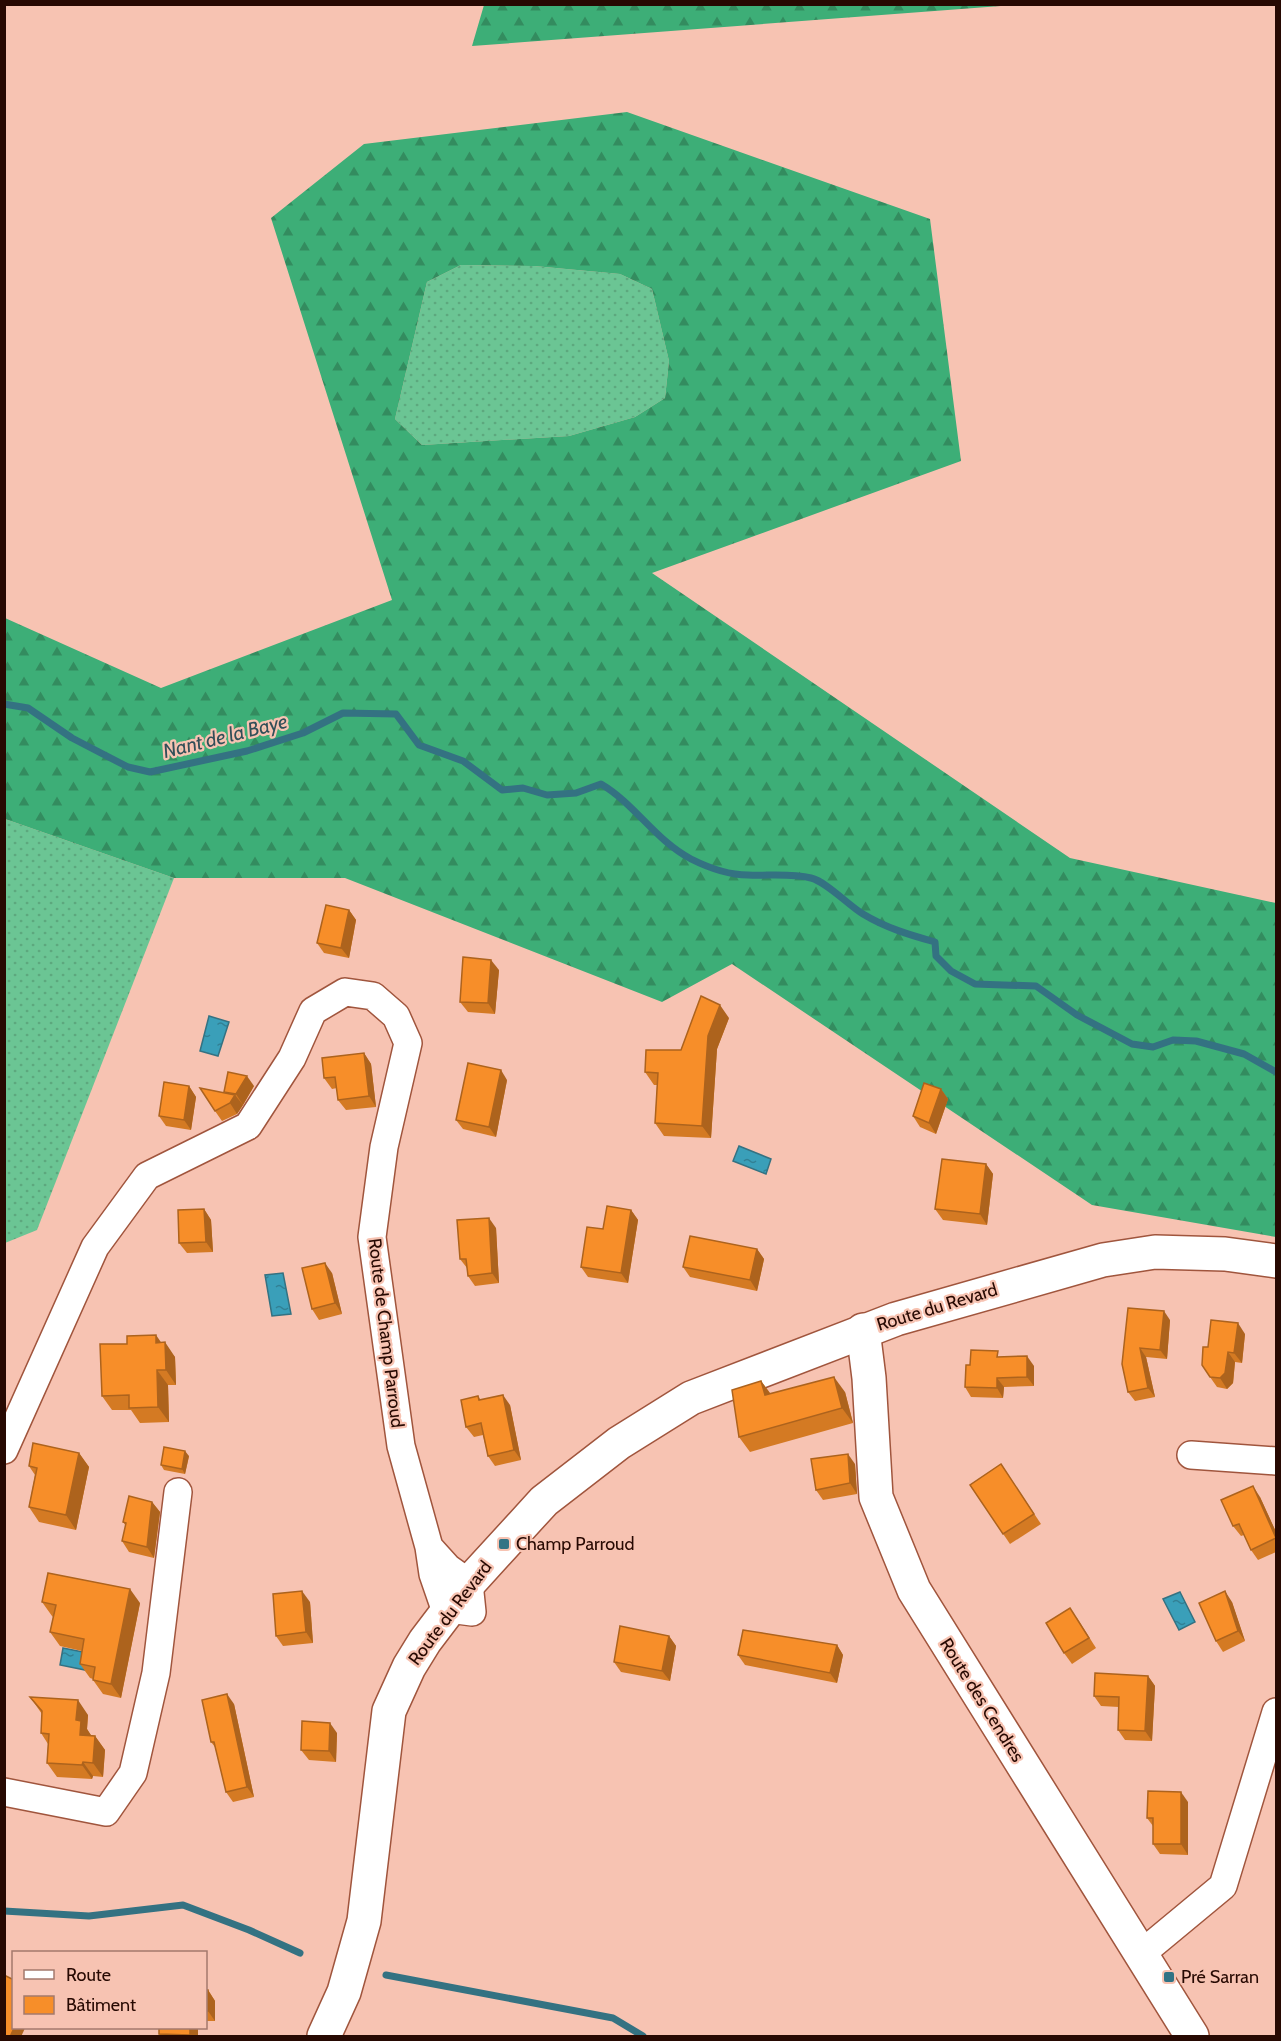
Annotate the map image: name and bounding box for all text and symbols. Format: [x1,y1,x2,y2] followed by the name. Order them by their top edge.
[160,709,290,763] water label: Nant de la Baye
[363,1237,409,1429] street label: Route de Champ Parroud
[874,1278,1000,1336] street label: Route du Revard
[516,1533,635,1555] place label: Champ Parroud
[497,1537,511,1551] marker: Champ Parroud
[404,1556,496,1670] street label: Route du Revard
[935,1634,1029,1766] street label: Route des Cendres
[12,1951,207,2029] legend
[66,1964,111,1986] text: Route
[1181,1966,1259,1988] place label: Pré Sarran
[1162,1970,1176,1984] marker: Pré Sarran
[66,1994,136,2016] text: Bâtiment

